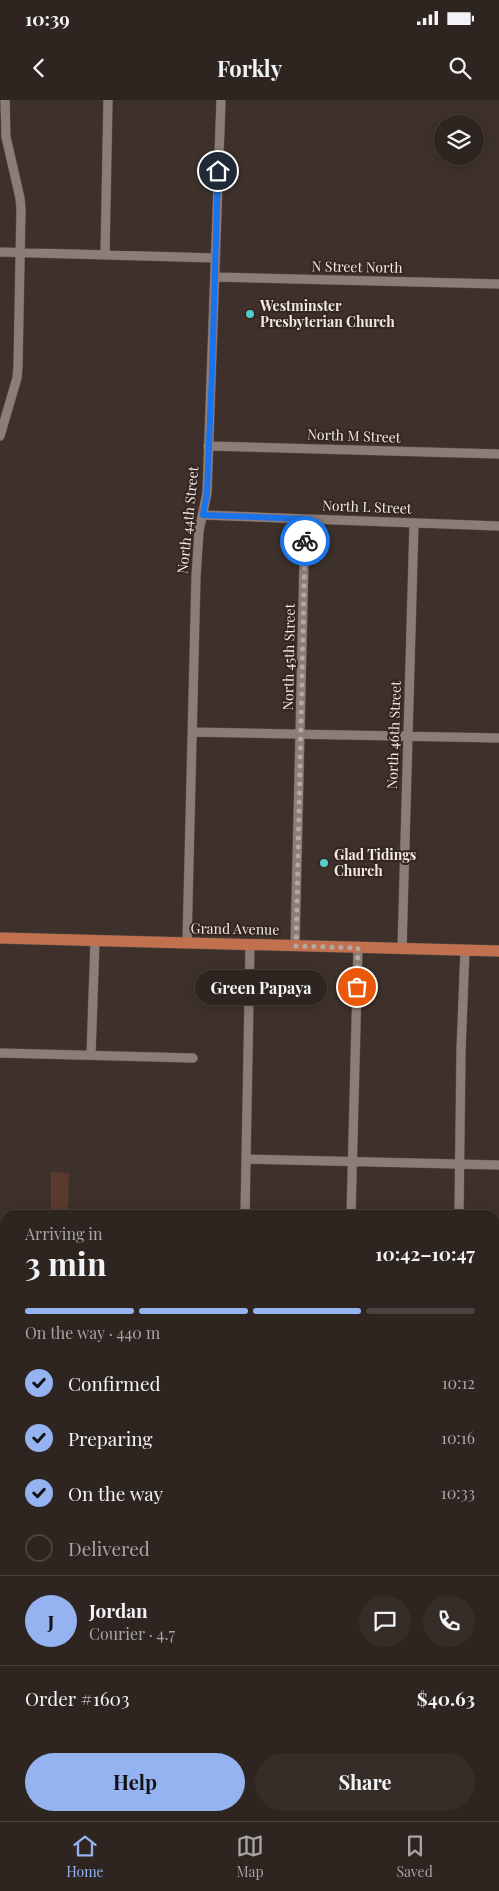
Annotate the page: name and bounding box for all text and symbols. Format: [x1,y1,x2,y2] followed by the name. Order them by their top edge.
[25,5,70,31] text: 10:39
[217,53,282,83] text: Forkly
[25,54,53,82] icon: back
[446,54,474,82] icon: search
[434,115,484,165] map controls
[434,115,484,165] button: layers
[197,150,239,192] pin
[204,157,232,185] icon: home
[311,256,403,277] street label: N Street North
[259,296,395,331] place label: Westminster Presbyterian Church
[244,308,256,320] marker: Westminster Presbyterian Church
[307,424,402,447] street label: North M Street
[172,464,203,575] street label: North 44th Street
[322,495,413,518] street label: North L Street
[280,516,330,566] courier
[291,527,319,555] icon: bike
[278,602,299,711] street label: North 45th Street
[382,679,405,789] street label: North 46th Street
[334,845,416,880] place label: Glad Tidings Church
[318,857,330,869] marker: Glad Tidings Church
[190,918,280,939] street label: Grand Avenue
[336,966,378,1008] pin
[195,970,327,1004] callout: Green Papaya
[343,973,371,1001] icon: bag
[210,977,312,998] text: Green Papaya
[25,1223,103,1244] text: Arriving in
[375,1240,475,1266] text: 10:42–10:47
[25,1241,107,1284] text: 3 min
[25,1322,160,1343] text: On the way · 440 m
[25,1369,53,1397] icon: check
[68,1370,161,1396] text: Confirmed
[442,1372,475,1393] text: 10:12
[25,1424,53,1452] icon: check
[68,1425,153,1451] text: Preparing
[441,1427,475,1448] text: 10:16
[25,1479,53,1507] icon: check
[68,1480,163,1506] text: On the way
[441,1482,475,1503] text: 10:33
[68,1535,150,1561] text: Delivered
[359,1595,411,1647] button: chat
[423,1595,475,1647] button: phone
[89,1597,148,1623] text: Jordan
[48,1608,54,1634] text: J
[89,1623,175,1644] text: Courier · 4.7
[25,1685,130,1711] text: Order #1603
[417,1685,475,1711] text: $40.63
[25,1753,245,1811] button: Help
[255,1753,475,1811] button: Share
[66,1832,104,1881] tab: Home
[236,1832,264,1881] tab: Map
[396,1832,433,1881] tab: Saved

